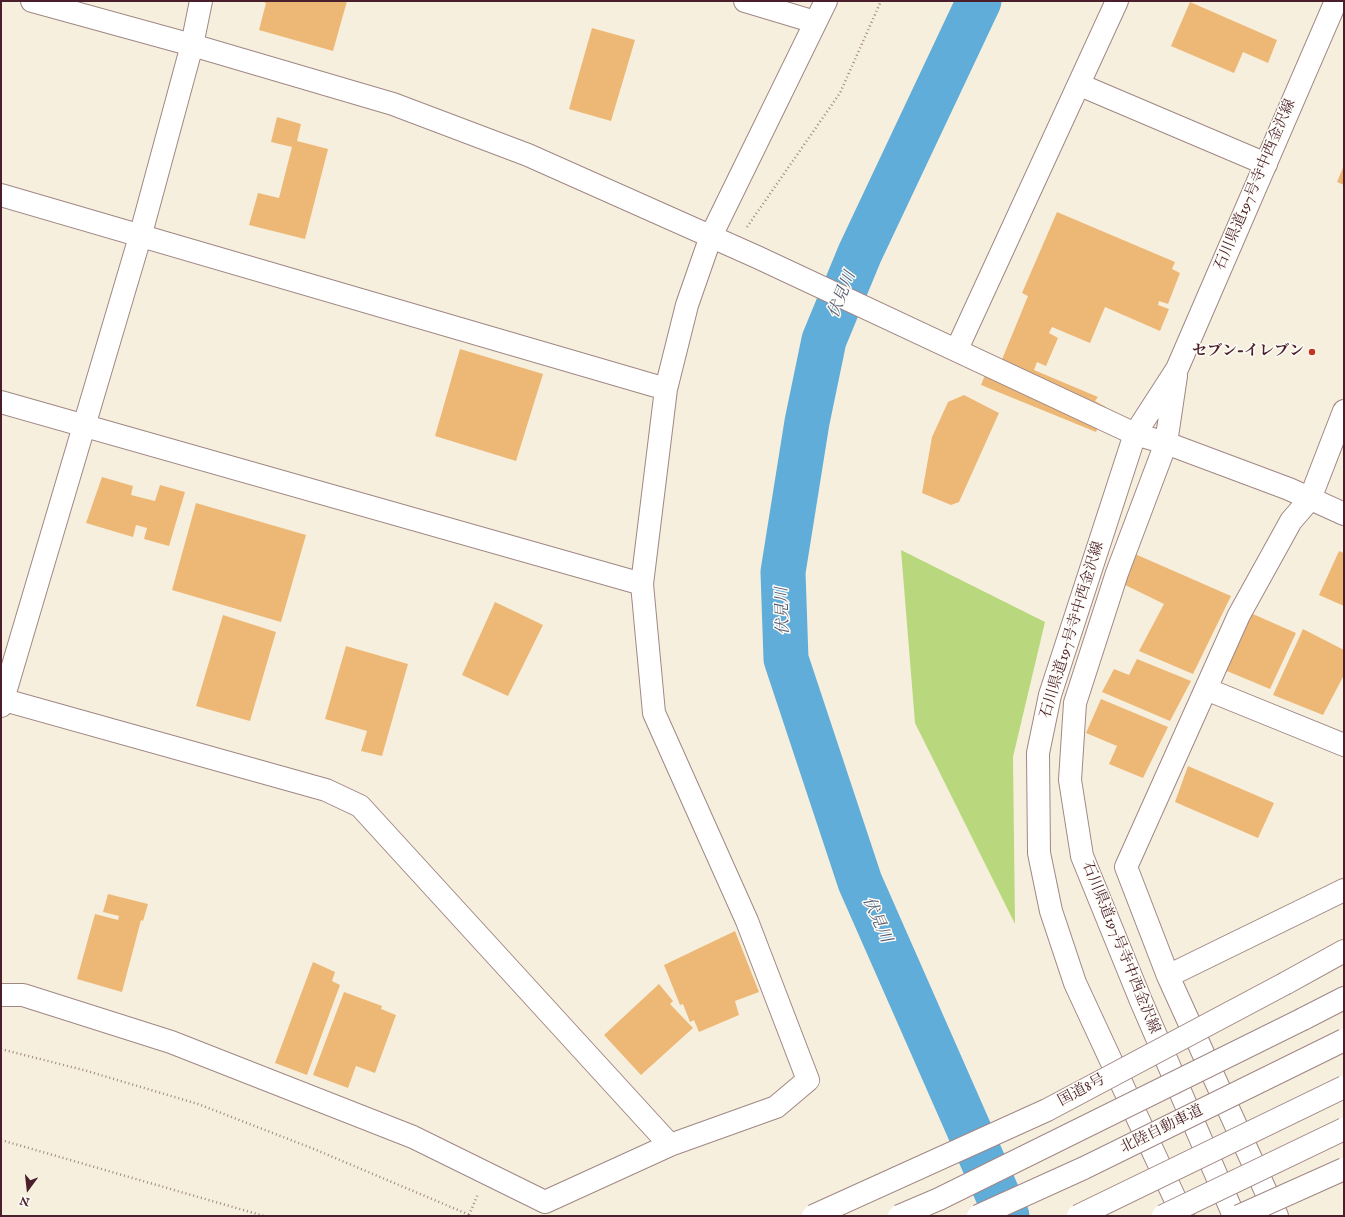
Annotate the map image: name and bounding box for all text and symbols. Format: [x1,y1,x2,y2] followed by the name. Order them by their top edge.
[1212,97,1300,273] street label: 石川県道197号寺中西金沢線
[825,269,861,321] water label: 伏見川
[1192,343,1304,361] place label: セブン-イレブン
[1307,347,1317,357] marker: セブン-イレブン
[1037,539,1109,721] street label: 石川県道197号寺中西金沢線
[774,587,794,635] water label: 伏見川
[1077,859,1163,1037] street label: 石川県道197号寺中西金沢線
[857,894,895,946] water label: 伏見川
[1055,1071,1109,1111] street label: 国道8号
[1118,1102,1206,1158] street label: 北陸自動車道
[8,1169,48,1209] north arrow
[18,1193,31,1209] text: N

